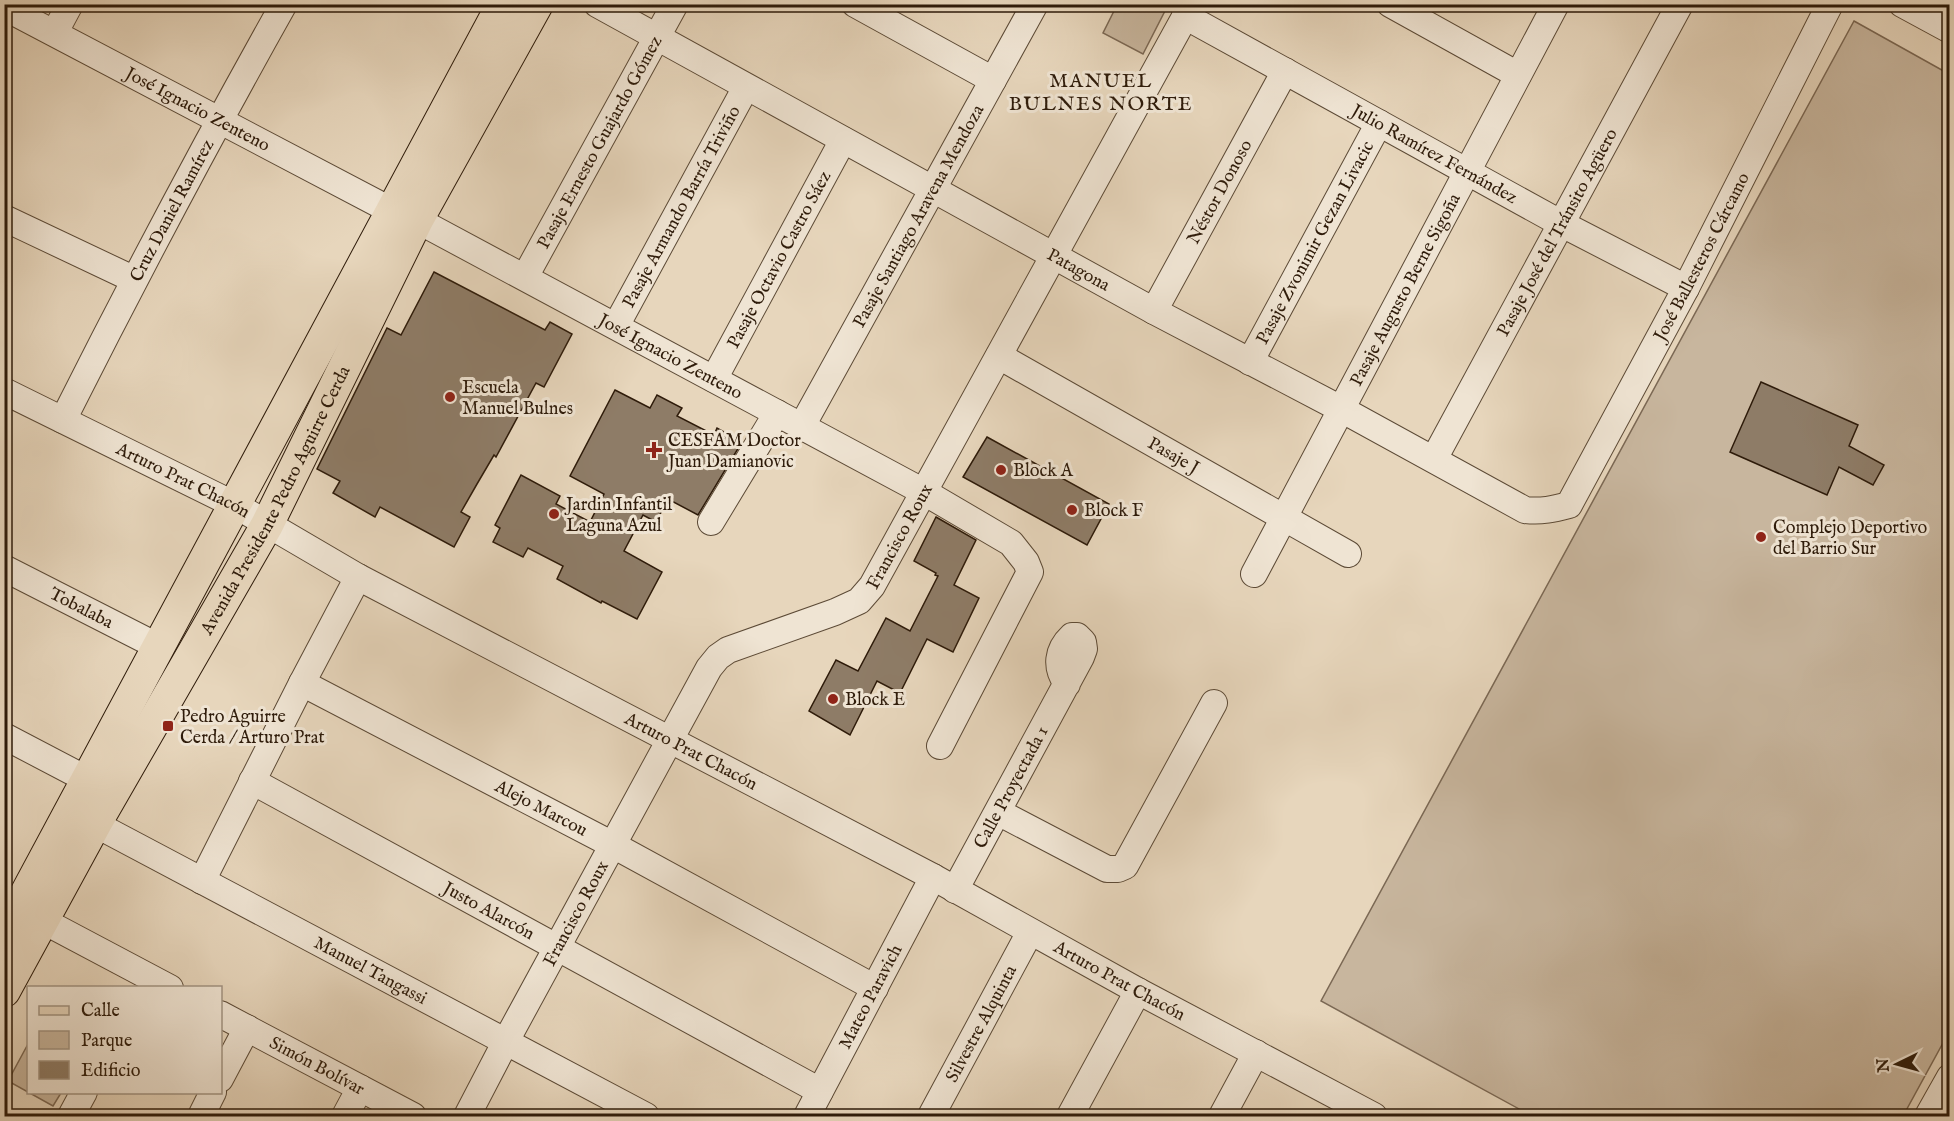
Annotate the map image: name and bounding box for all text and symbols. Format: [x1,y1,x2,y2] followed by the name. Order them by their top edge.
[533,32,668,253] street label: Pasaje Ernesto Guajardo Gómez
[119,62,274,158] street label: José Ignacio Zenteno
[1009,69,1193,117] district label: MANUEL BULNES NORTE
[1345,99,1521,210] street label: Julio Ramírez Fernández
[849,101,990,332] street label: Pasaje Santiago Aravena Mendoza
[618,102,747,312] street label: Pasaje Armando Barría Triviño
[1492,125,1624,341] street label: Pasaje José del Tránsito Agüero
[126,136,220,286] street label: Cruz Daniel Ramírez
[1183,136,1258,249] street label: Néstor Donoso
[1252,137,1380,349] street label: Pasaje Zvonimir Gezan Livacic
[723,167,837,353] street label: Pasaje Octavio Castro Sáez
[1649,169,1756,347] street label: José Ballesteros Cárcamo
[1346,190,1467,390] street label: Pasaje Augusto Berne Sigoña
[1042,244,1114,298] street label: Patagona
[592,309,746,406] street label: José Ignacio Zenteno
[196,362,357,640] street label: Avenida Presidente Pedro Aguirre Cerda
[462,377,573,421] place label: Escuela Manuel Bulnes
[443,390,457,404] marker: Escuela Manuel Bulnes
[666,430,801,474] place label: CESFAM Doctor Juan Damianovic
[1143,433,1204,481] street label: Pasaje J
[111,438,254,524] street label: Arturo Prat Chacón
[645,441,663,459] marker: CESFAM Doctor Juan Damianovic
[1013,460,1074,483] place label: Block A
[994,463,1008,477] marker: Block A
[862,480,939,594] street label: Francisco Roux
[564,494,672,538] place label: Jardin Infantil Laguna Azul
[1084,500,1144,523] place label: Block F
[1065,503,1079,517] marker: Block F
[547,507,561,521] marker: Jardin Infantil Laguna Azul
[1773,517,1928,561] place label: Complejo Deportivo del Barrio Sur
[1754,530,1768,544] marker: Complejo Deportivo del Barrio Sur
[45,583,117,635] street label: Tobalaba
[845,689,905,712] place label: Block E
[826,692,840,706] marker: Block E
[180,706,325,750] place label: Pedro Aguirre Cerda / Arturo Prat
[619,708,761,797] street label: Arturo Prat Chacón
[161,719,175,733] marker: Pedro Aguirre Cerda / Arturo Prat
[970,723,1054,853] street label: Calle Proyectada 1
[490,775,591,843] street label: Alejo Marcou
[539,857,615,971] street label: Francisco Roux
[437,876,538,946] street label: Justo Alarcón
[309,932,431,1011] street label: Manuel Tangassi
[1048,936,1189,1027] street label: Arturo Prat Chacón
[834,941,909,1054] street label: Mateo Paravich
[941,961,1023,1087] street label: Silvestre Alquinta
[27,986,222,1094] legend
[81,1000,120,1023] text: Calle
[81,1030,132,1053] text: Parque
[265,1032,369,1102] street label: Simón Bolívar
[1867,1034,1927,1094] north arrow
[1873,1057,1895,1074] text: N
[81,1060,141,1083] text: Edificio

